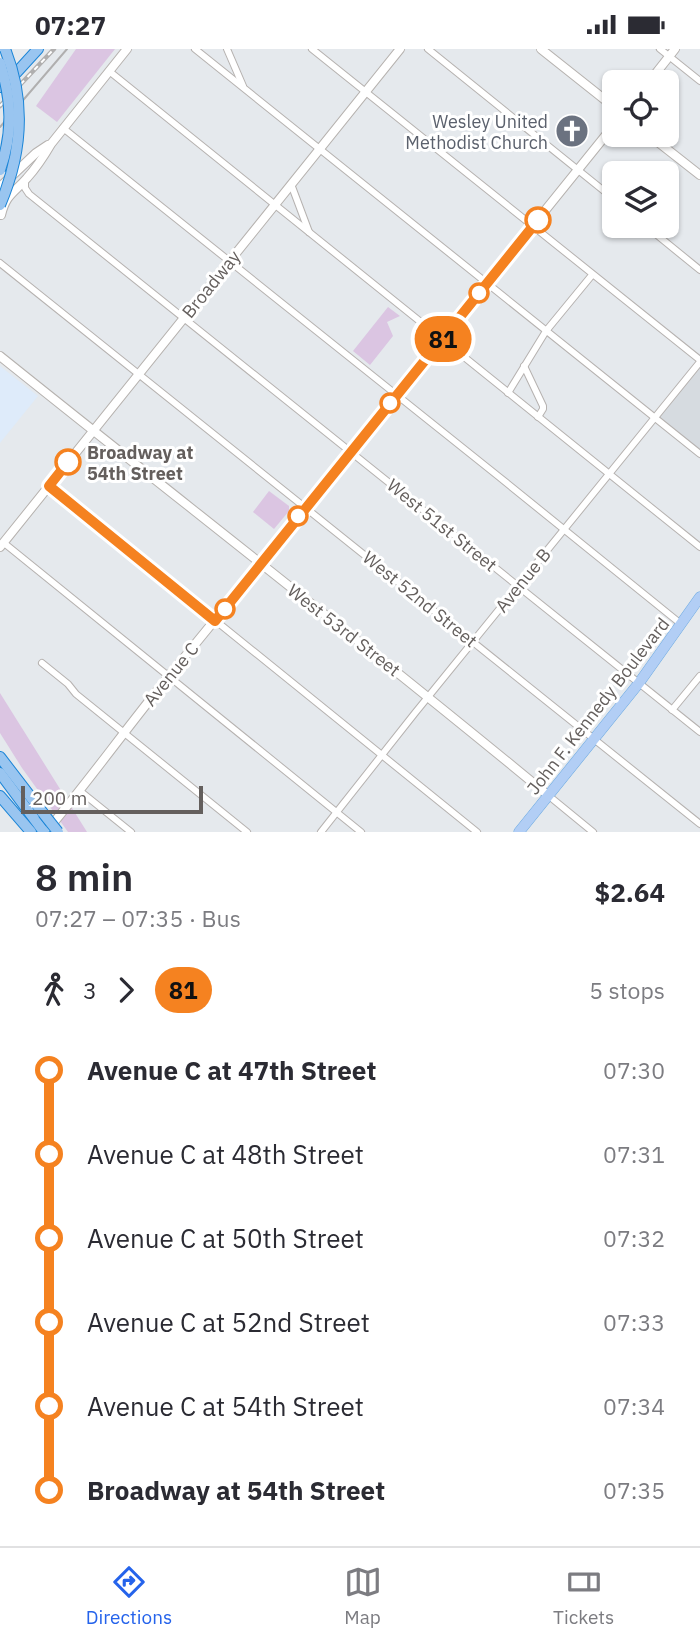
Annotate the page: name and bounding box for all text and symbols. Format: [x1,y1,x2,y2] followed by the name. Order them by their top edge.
[35,8,106,42] text: 07:27
[602,70,679,238] map controls
[602,70,679,147] button: locate
[405,110,548,154] place label: Wesley United Methodist Church
[553,112,591,150] church icon: Wesley United Methodist Church
[602,161,679,238] button: layers
[525,207,551,233] unlabelled marker
[177,245,245,323] street label: Broadway
[469,283,489,303] unlabelled marker
[412,316,474,362] line badge: 81
[429,323,457,355] text: 81
[380,393,400,413] unlabelled marker
[87,441,193,485] place label: Broadway at 54th Street
[55,449,81,475] marker: Broadway at 54th Street
[382,474,502,576] street label: West 51st Street
[288,506,308,526] unlabelled marker
[490,543,556,617] street label: Avenue B
[358,546,482,652] street label: West 52nd Street
[283,579,405,681] street label: West 53rd Street
[215,599,235,619] unlabelled marker
[522,613,674,799] street label: John F. Kennedy Boulevard
[138,637,204,711] street label: Avenue C
[21,783,203,815] scale bar
[32,786,87,810] text: 200 m
[35,852,133,901] text: 8 min
[595,875,665,909] text: $2.64
[35,903,241,933] text: 07:27 – 07:35 · Bus
[35,971,73,1009] icon: walk
[107,971,145,1009] icon: forward
[169,974,198,1006] text: 81
[83,975,97,1005] text: 3
[589,975,665,1005] text: 5 stops
[87,1053,376,1087] text: Avenue C at 47th Street
[603,1055,665,1085] text: 07:30
[87,1137,364,1171] text: Avenue C at 48th Street
[603,1139,665,1169] text: 07:31
[87,1221,364,1255] text: Avenue C at 50th Street
[603,1223,665,1253] text: 07:32
[87,1305,370,1339] text: Avenue C at 52nd Street
[603,1307,665,1337] text: 07:33
[87,1389,364,1423] text: Avenue C at 54th Street
[603,1391,665,1421] text: 07:34
[87,1473,385,1507] text: Broadway at 54th Street
[603,1475,665,1505] text: 07:35
[86,1563,172,1629] tab: Directions
[344,1563,382,1629] tab: Map
[553,1563,614,1629] tab: Tickets

